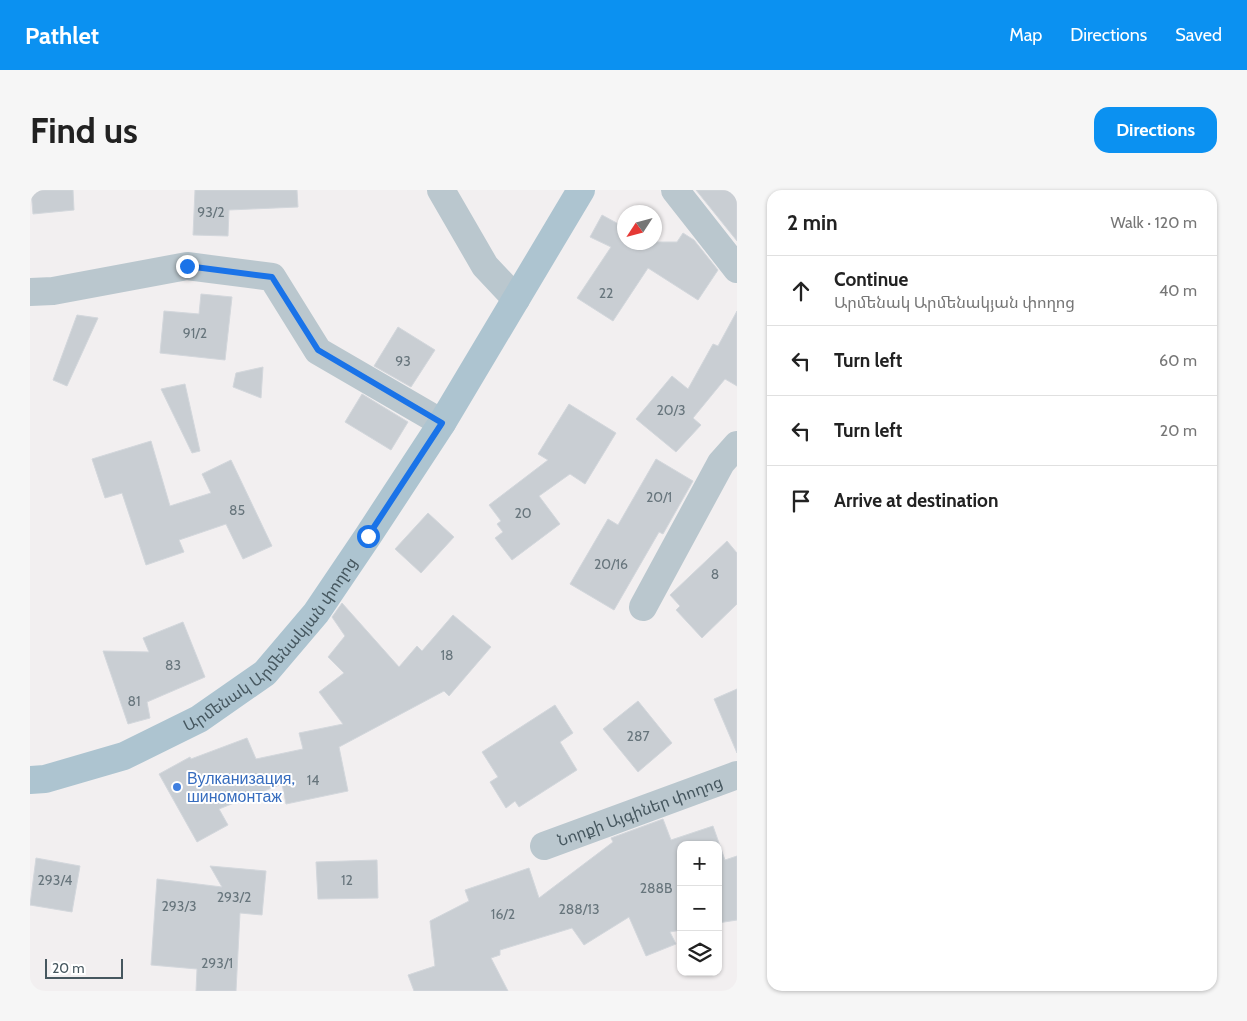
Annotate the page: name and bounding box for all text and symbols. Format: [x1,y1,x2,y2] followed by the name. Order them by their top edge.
[25,21,99,50] text: Pathlet
[1009,24,1042,46] text: Map
[1070,24,1147,46] text: Directions
[1175,24,1222,46] text: Saved
[1094,107,1217,153] button: Directions
[30,109,138,152] text: Find us
[197,203,225,221] house number: 93/2
[617,205,662,250] north arrow
[787,210,838,235] text: 2 min
[1110,213,1197,232] text: Walk · 120 m
[176,255,199,278] route end
[834,268,908,291] text: Continue
[787,277,815,305] icon: ahead
[1159,281,1197,300] text: 40 m
[599,284,613,302] house number: 22
[834,293,1075,312] text: Արմենակ Արմենակյան փողոց
[183,324,207,342] house number: 91/2
[787,347,815,375] icon: left
[834,349,902,372] text: Turn left
[1159,351,1197,370] text: 60 m
[395,352,411,370] house number: 93
[656,401,686,419] house number: 20/3
[787,417,815,445] icon: left
[834,419,902,442] text: Turn left
[1160,421,1197,440] text: 20 m
[787,487,815,515] icon: arrive
[646,488,672,506] house number: 20/1
[834,489,998,512] text: Arrive at destination
[229,501,245,519] house number: 85
[514,504,532,522] house number: 20
[357,525,380,548] route start
[180,553,360,735] street label: Արմենակ Արմենակյան փողոց
[594,555,628,573] house number: 20/16
[711,565,719,583] house number: 8
[440,646,454,664] house number: 18
[165,656,181,674] house number: 83
[127,692,141,710] house number: 81
[627,727,649,745] house number: 287
[187,769,295,806] place label: Вулканизация, шиномонтаж
[307,771,319,789] house number: 14
[555,772,725,850] street label: Նորքի Այգիներ փողոց
[171,781,183,793] marker: Вулканизация, шиномонтаж
[677,841,722,976] map controls
[677,841,722,886] button: +
[38,871,72,889] house number: 293/4
[341,871,353,889] house number: 12
[640,879,672,897] house number: 288B
[677,886,722,931] button: −
[217,888,251,906] house number: 293/2
[162,897,196,915] house number: 293/3
[559,900,599,918] house number: 288/13
[491,905,515,923] house number: 16/2
[677,931,722,976] button: layers
[201,954,233,972] house number: 293/1
[45,956,122,979] scale bar
[52,959,85,977] text: 20 m

